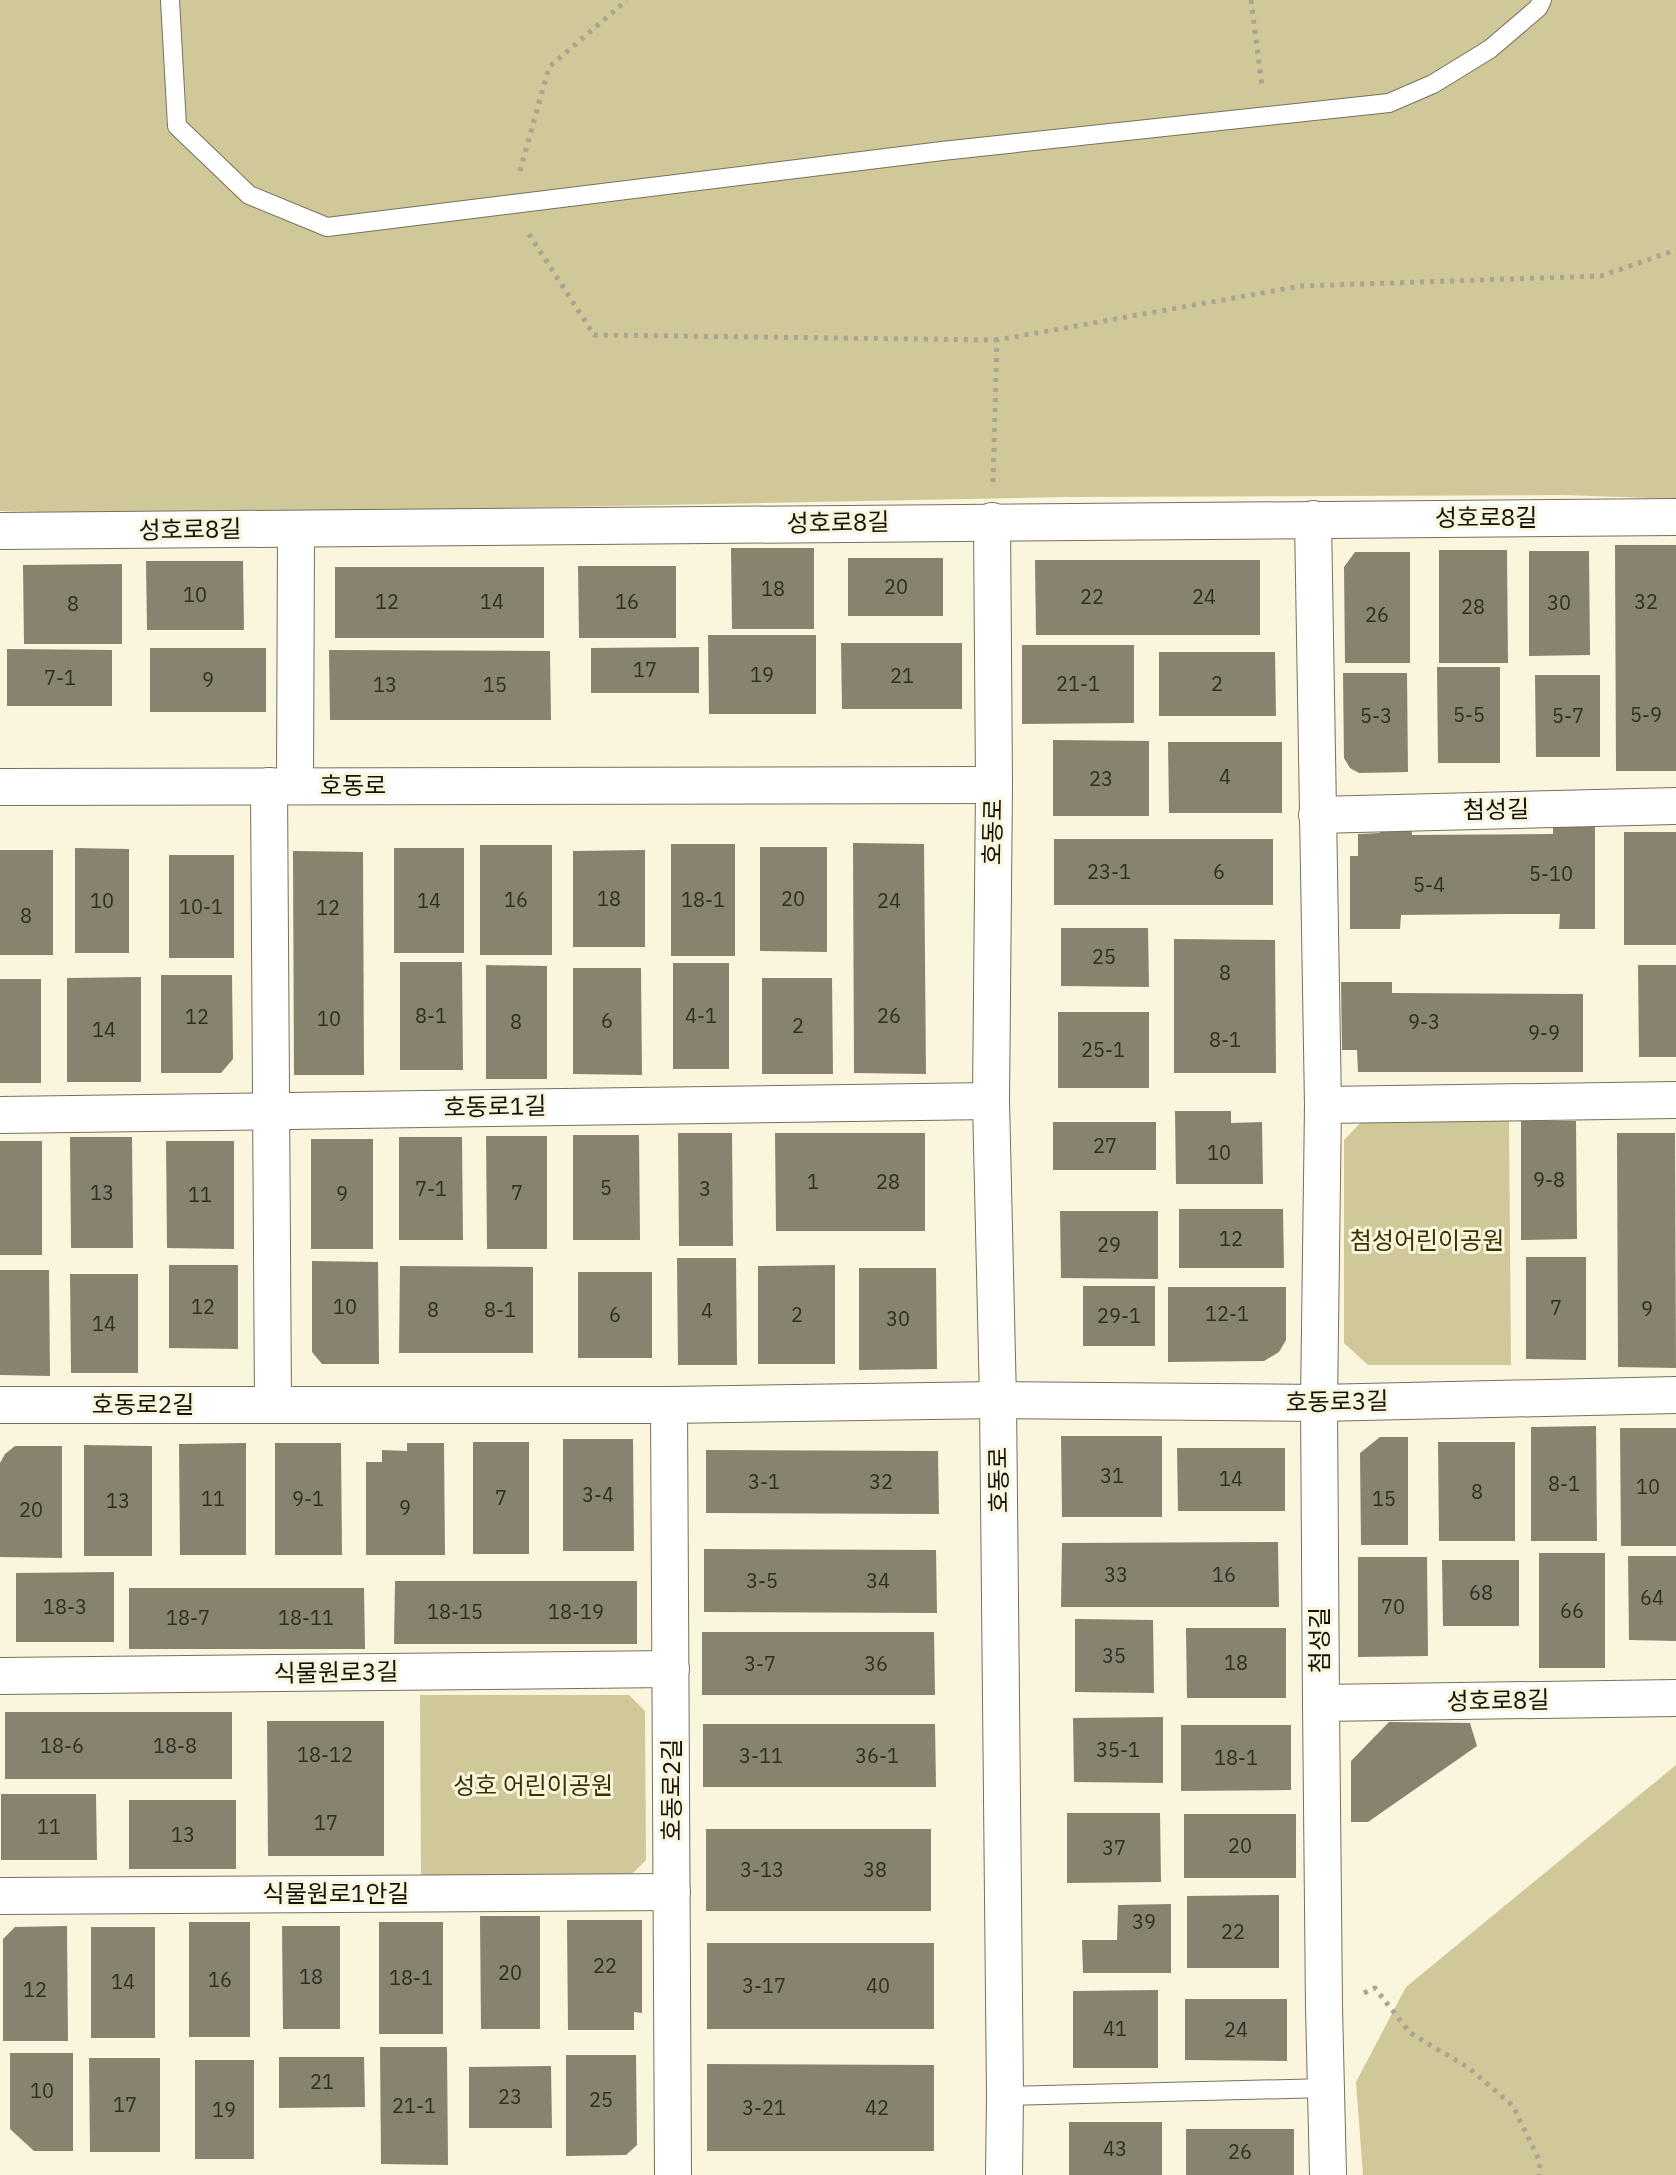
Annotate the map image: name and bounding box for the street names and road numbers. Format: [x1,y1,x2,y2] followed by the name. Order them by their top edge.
[1435,501,1537,533] street label: 성호로8길
[786,505,890,539] street label: 성호로8길
[138,512,242,546] street label: 성호로8길
[320,769,386,801] street label: 호동로
[1463,792,1529,826] street label: 첨성길
[975,799,1009,865] street label: 호동로
[443,1089,547,1123] street label: 호동로1길
[1285,1384,1389,1418] street label: 호동로3길
[92,1388,194,1420] street label: 호동로2길
[981,1447,1015,1513] street label: 호동로
[1303,1607,1335,1673] street label: 첨성길
[273,1655,399,1689] street label: 식물원로3길
[1446,1683,1550,1717] street label: 성호로8길
[655,1739,687,1841] street label: 호동로2길
[263,1877,409,1909] street label: 식물원로1안길

